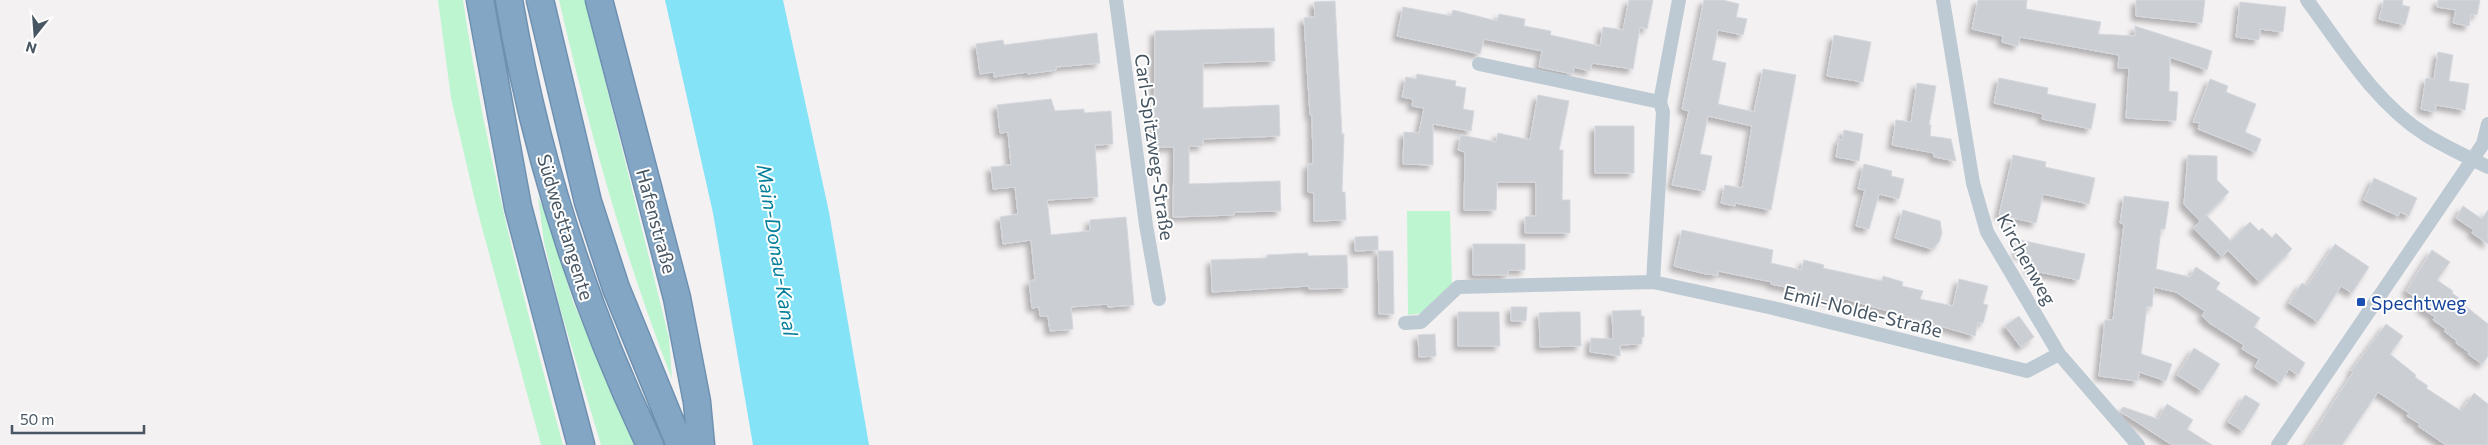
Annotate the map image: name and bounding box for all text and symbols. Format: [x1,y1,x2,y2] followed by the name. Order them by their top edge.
[10,10,60,60] north arrow
[24,38,39,58] text: N
[1131,52,1179,242] street label: Carl-Spitzweg-Straße
[533,151,599,303] street label: Südwesttangente
[753,162,804,338] water label: Main-Donau-Kanal
[632,166,682,276] street label: Hafenstraße
[1992,209,2062,309] street label: Kirchenweg
[1781,280,1945,342] street label: Emil-Nolde-Straße
[2371,291,2467,314] place label: Spechtweg
[2355,296,2367,308] marker: Spechtweg
[12,402,145,434] scale bar
[20,410,54,428] text: 50 m

